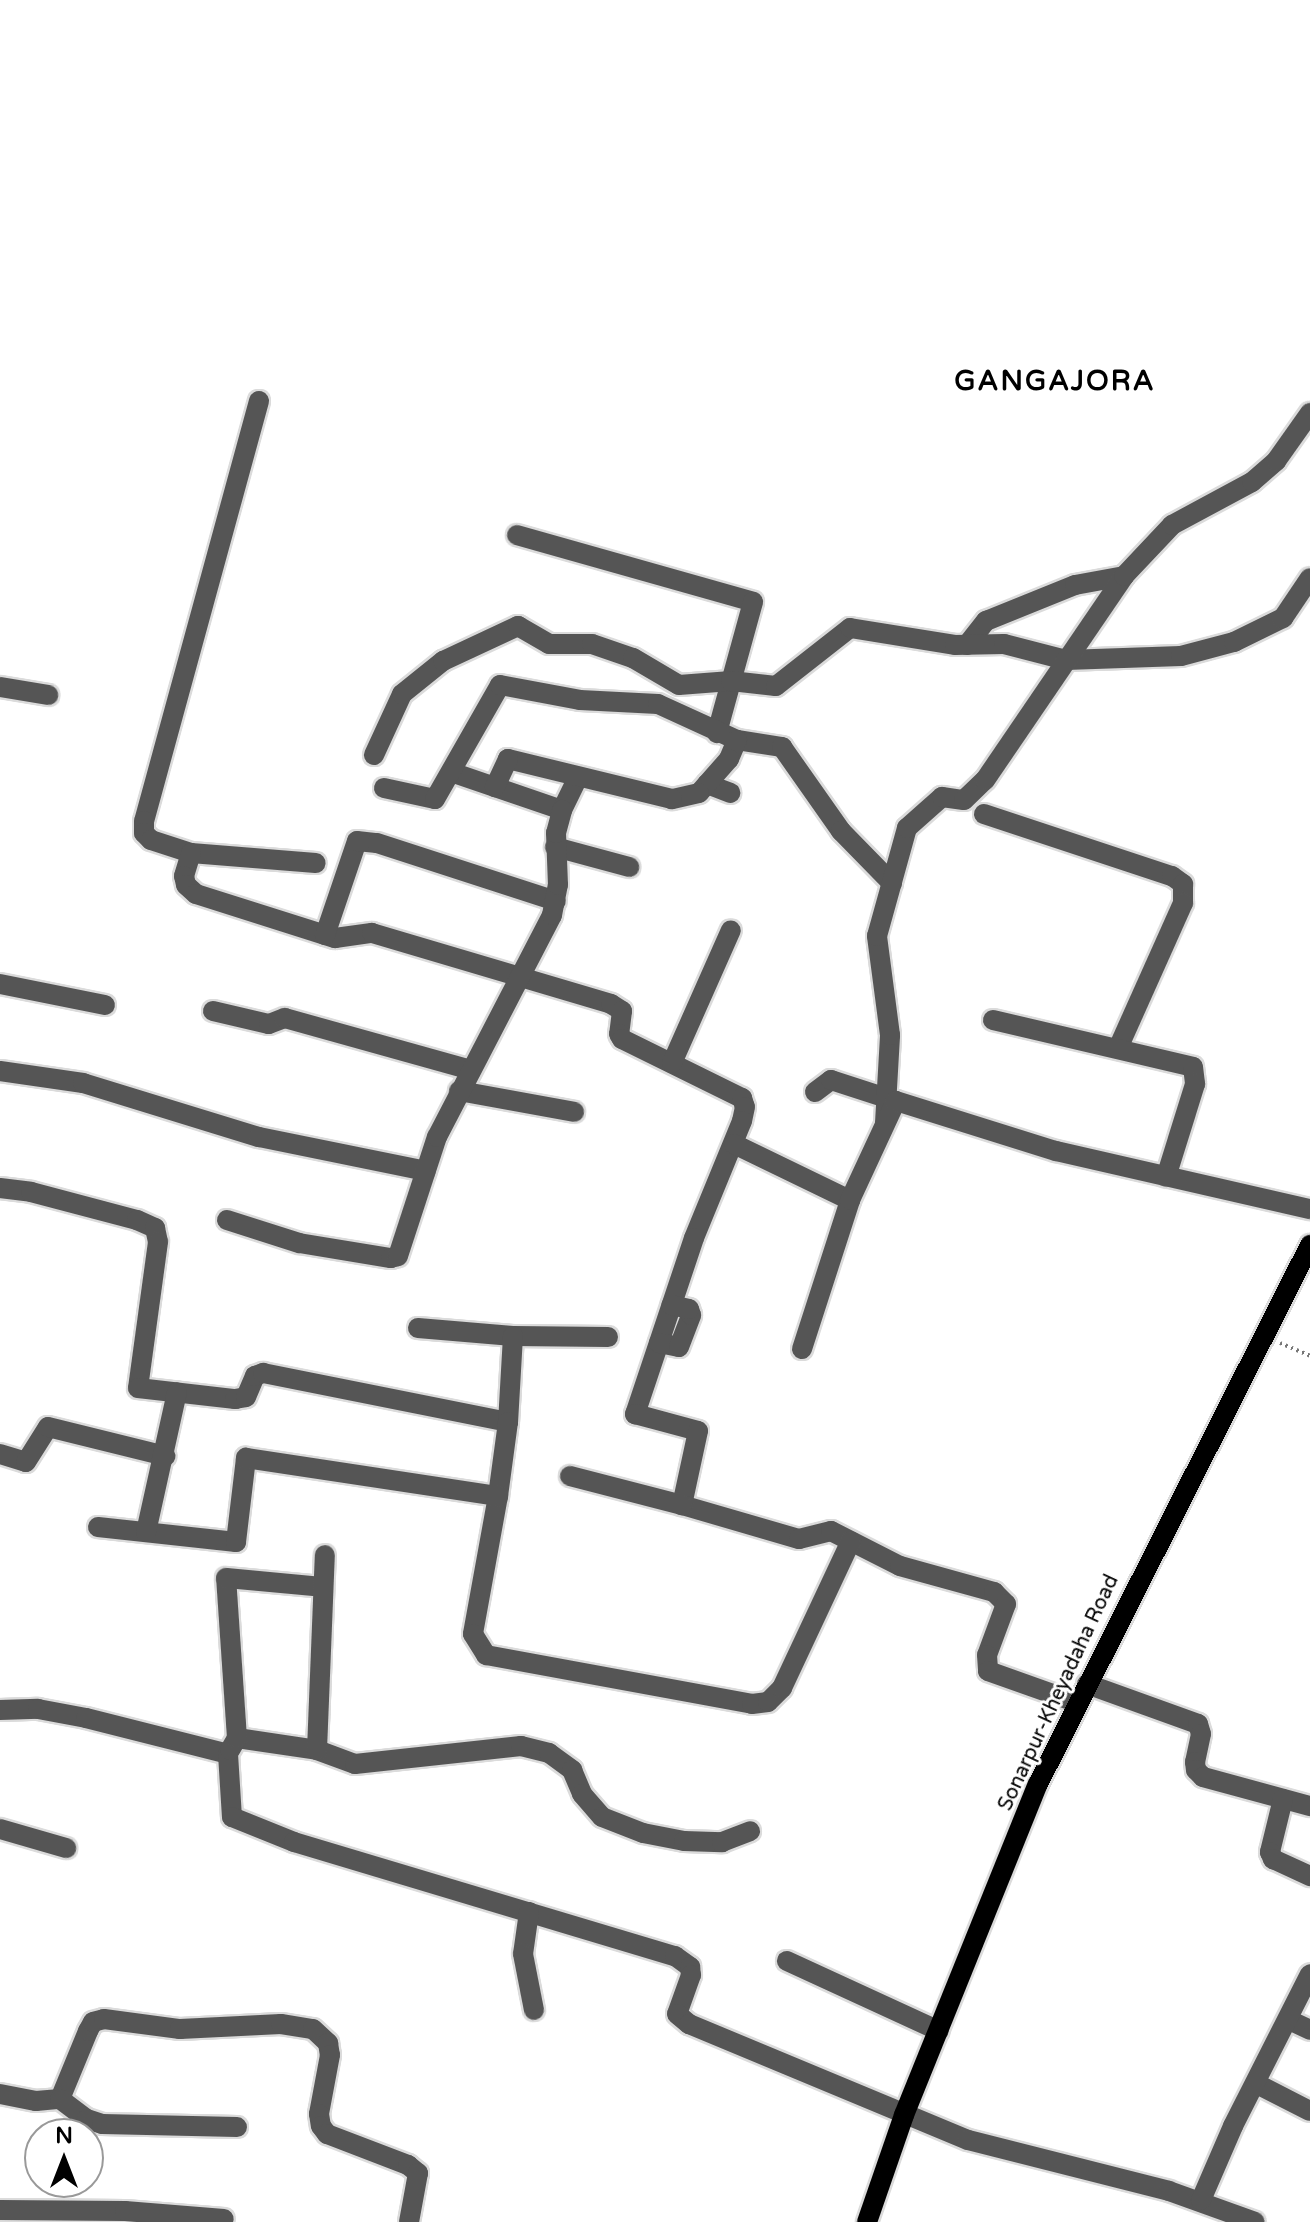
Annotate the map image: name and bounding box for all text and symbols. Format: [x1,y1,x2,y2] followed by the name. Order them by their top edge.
[954,364,1156,398] district label: GANGAJORA
[994,1571,1124,1815] street label: Sonarpur-Kheyadaha Road
[24,2118,104,2198] north arrow
[55,2123,73,2149] text: N

